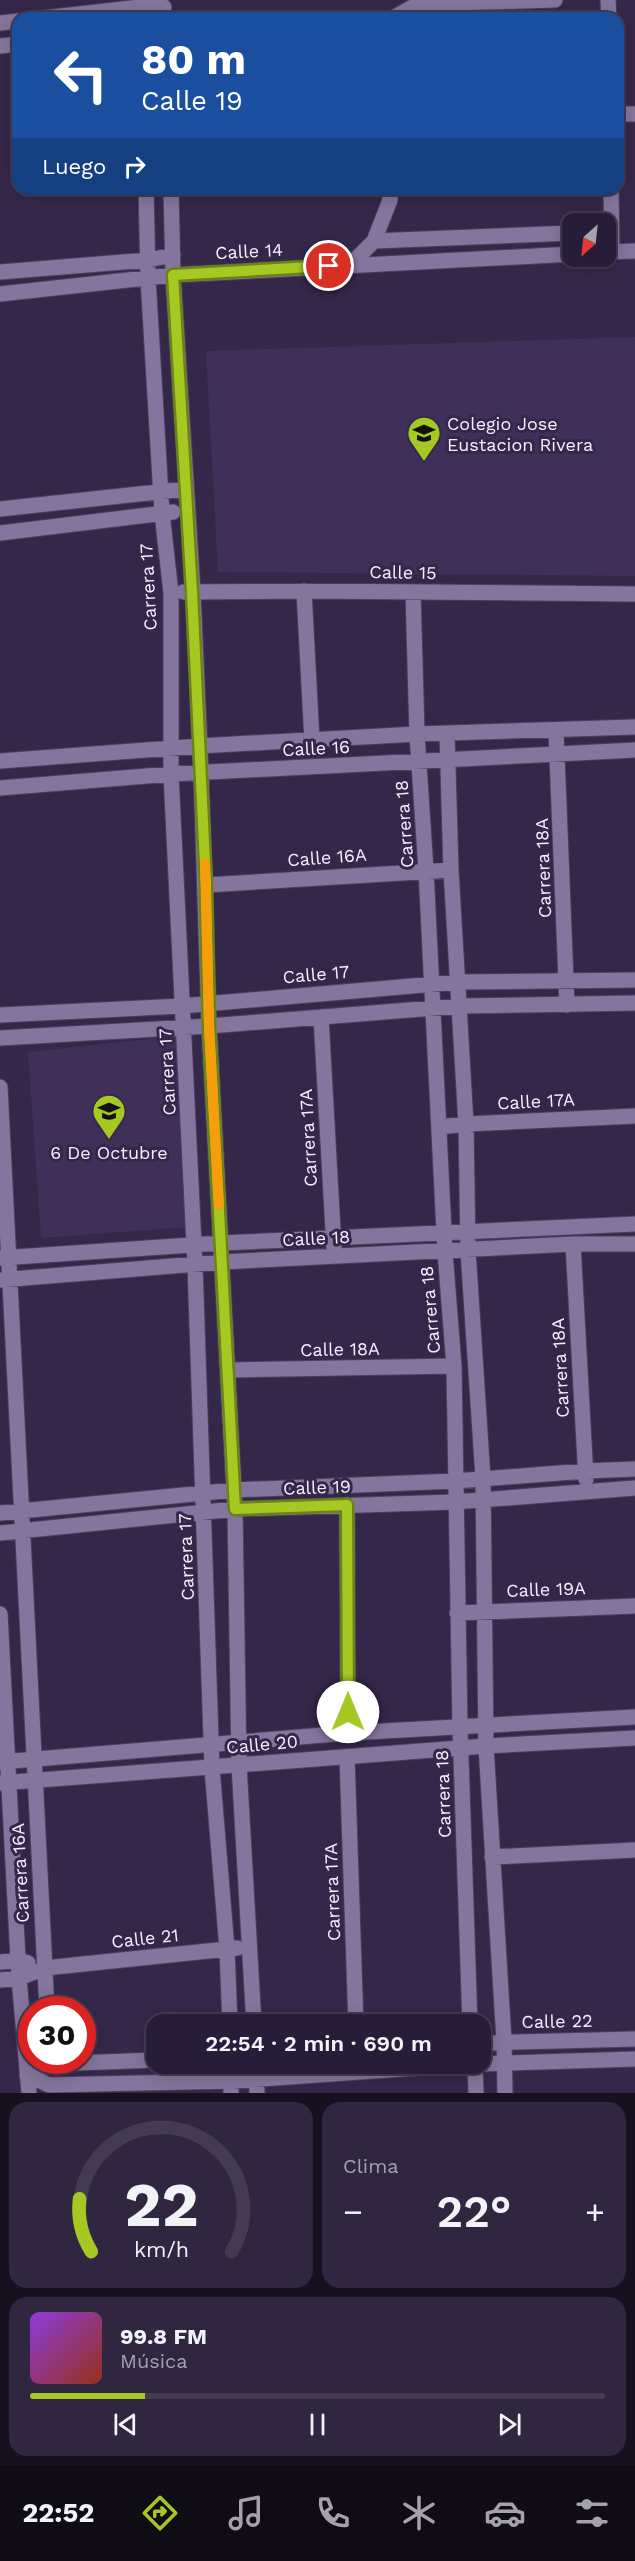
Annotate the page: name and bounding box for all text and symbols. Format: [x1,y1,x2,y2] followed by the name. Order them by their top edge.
[141,35,246,84] text: 80 m
[42,36,120,114] icon: left
[141,85,243,117] text: Calle 19
[118,150,151,183] icon: right
[42,154,106,179] text: Luego
[562,213,616,267] north arrow
[562,213,616,267] map controls
[215,239,283,263] street label: Calle 14
[303,240,354,291] pin
[312,249,345,282] icon: arrive
[447,413,593,455] place label: Colegio Jose Eustacion Rivera
[406,415,442,462] school or university icon: Colegio Jose Eustacion Rivera
[135,543,161,631] street label: Carrera 17
[369,561,437,583] street label: Calle 15
[282,736,350,760] street label: Calle 16
[390,779,418,869] street label: Carrera 18
[531,818,555,918] street label: Carrera 18A
[287,844,368,870] street label: Calle 16A
[282,961,350,987] street label: Calle 17
[154,1028,180,1116] street label: Carrera 17
[295,1088,321,1187] street label: Carrera 17A
[497,1088,575,1114] street label: Calle 17A
[91,1093,127,1140] school or university icon: 6 De Octubre
[50,1142,168,1163] place label: 6 De Octubre
[282,1226,350,1250] street label: Calle 18
[416,1265,444,1355] street label: Carrera 18
[547,1317,573,1418] street label: Carrera 18A
[300,1338,380,1360] street label: Calle 18A
[283,1475,351,1499] street label: Calle 19
[174,1513,198,1601] street label: Carrera 17
[506,1577,586,1601] street label: Calle 19A
[316,1680,380,1744] position arrow
[225,1730,299,1758] street label: Calle 20
[431,1750,455,1838] street label: Carrera 18
[7,1822,33,1923] street label: Carrera 16A
[320,1843,344,1941] street label: Carrera 17A
[110,1924,180,1952] street label: Calle 21
[18,1996,96,2074] speed limit sign: 30
[521,2010,593,2032] street label: Calle 22
[205,2031,432,2056] text: 22:54 · 2 min · 690 m
[343,2154,399,2178] text: Clima
[124,2168,198,2241] text: 22
[437,2185,511,2238] text: 22°
[343,2192,363,2231] text: −
[585,2192,605,2231] text: +
[133,2237,189,2262] text: km/h
[120,2324,207,2349] text: 99.8 FM
[120,2349,188,2373] text: Música
[109,2408,142,2441] icon: previous
[301,2408,334,2441] icon: pause
[493,2408,526,2441] icon: next
[139,2492,181,2534] icon: directions
[225,2492,267,2534] icon: music
[312,2492,354,2534] icon: phone
[398,2492,440,2534] icon: climate
[484,2492,526,2534] icon: car
[571,2492,613,2534] icon: filters
[22,2497,94,2529] text: 22:52

